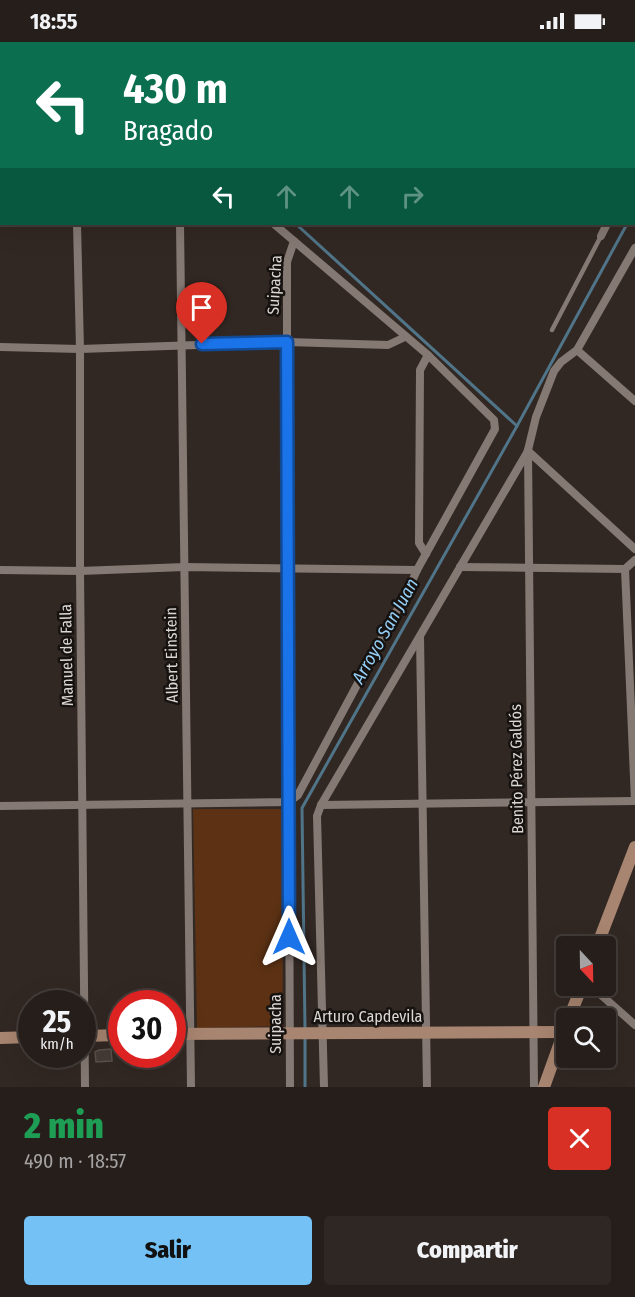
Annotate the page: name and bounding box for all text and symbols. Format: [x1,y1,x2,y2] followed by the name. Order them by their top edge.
[30,8,78,35] text: 18:55
[123,64,228,114] text: 430 m
[24,66,102,144] icon: left
[123,115,213,147] text: Bragado
[207,180,240,213] icon: left
[270,180,303,213] icon: ahead
[333,180,366,213] icon: ahead
[396,180,429,213] icon: right
[263,255,286,315] street label: Suipacha
[176,282,227,344] pin
[185,291,218,324] icon: arrive
[347,575,423,688] water label: Arroyo San Juan
[56,604,77,706] street label: Manuel de Falla
[161,607,182,703] street label: Albert Einstein
[506,704,527,834] street label: Benito Pérez Galdós
[257,905,321,969] position arrow
[556,936,616,996] north arrow
[556,936,616,1068] map controls
[108,990,186,1068] speed limit sign: 30
[266,994,285,1054] street label: Suipacha
[43,1004,71,1040] text: 25
[314,1007,423,1026] street label: Arturo Capdevila
[556,1008,616,1068] button: search
[40,1035,74,1053] text: km/h
[24,1104,104,1148] text: 2 min
[548,1107,611,1170] button: close
[24,1149,126,1173] text: 490 m · 18:57
[24,1216,312,1285] button: Salir
[324,1216,611,1285] button: Compartir

